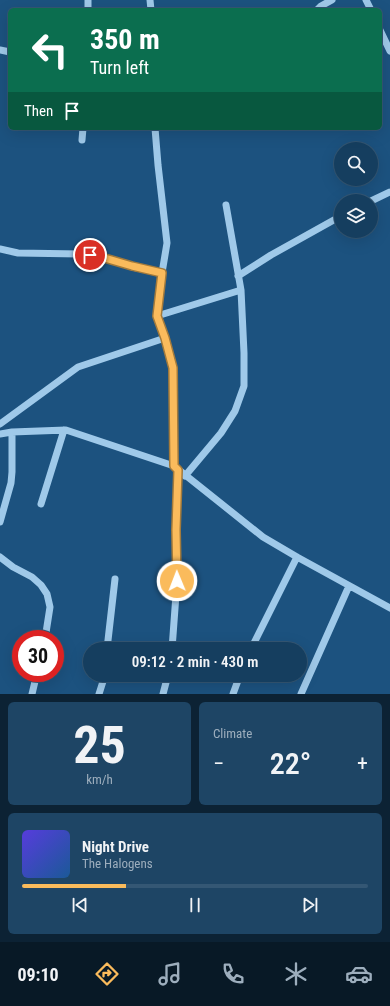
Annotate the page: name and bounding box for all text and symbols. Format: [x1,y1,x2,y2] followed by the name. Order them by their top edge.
[90,23,160,56] text: 350 m
[24,24,76,76] icon: left
[90,57,149,78] text: Turn left
[61,100,83,122] icon: arrive
[24,102,53,120] text: Then
[334,142,378,238] map controls
[334,142,378,186] button: search
[334,194,378,238] button: layers
[73,238,107,272] pin
[79,244,101,266] icon: arrive
[156,560,198,602] position arrow
[12,630,64,682] speed limit sign: 30
[132,653,258,671] text: 09:12 · 2 min · 430 m
[73,715,126,776] text: 25
[213,726,252,741] text: Climate
[270,746,311,781] text: 22°
[213,751,224,776] text: −
[357,751,368,776] text: +
[86,772,113,787] text: km/h
[82,838,149,856] text: Night Drive
[82,856,153,871] text: The Halogens
[69,894,91,916] icon: previous
[184,894,206,916] icon: pause
[299,894,321,916] icon: next
[93,960,121,988] icon: directions
[156,960,184,988] icon: music
[219,960,247,988] icon: phone
[282,960,310,988] icon: climate
[345,960,373,988] icon: car
[17,964,59,985] text: 09:10

